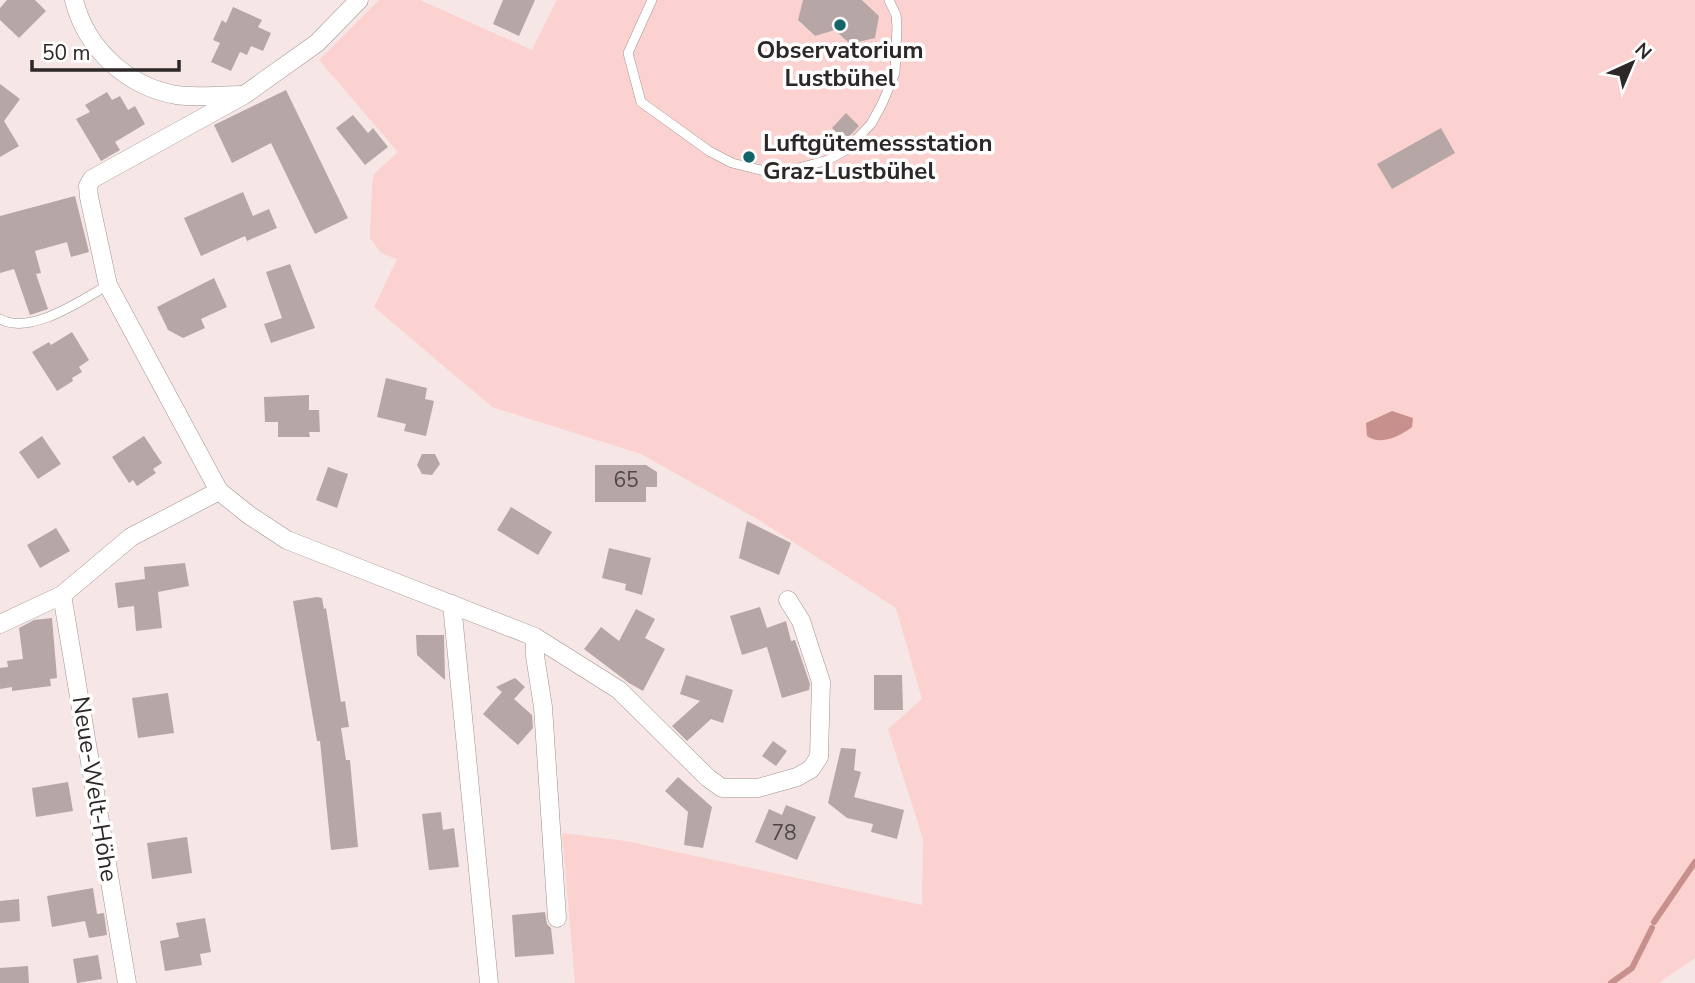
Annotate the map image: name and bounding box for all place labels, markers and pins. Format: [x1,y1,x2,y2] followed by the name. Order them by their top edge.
[832,17,848,33] marker: Observatorium Lustbühel
[756,34,924,94] place label: Observatorium Lustbühel
[763,127,992,187] place label: Luftgütemessstation Graz-Lustbühel
[741,149,757,165] marker: Luftgütemessstation Graz-Lustbühel

